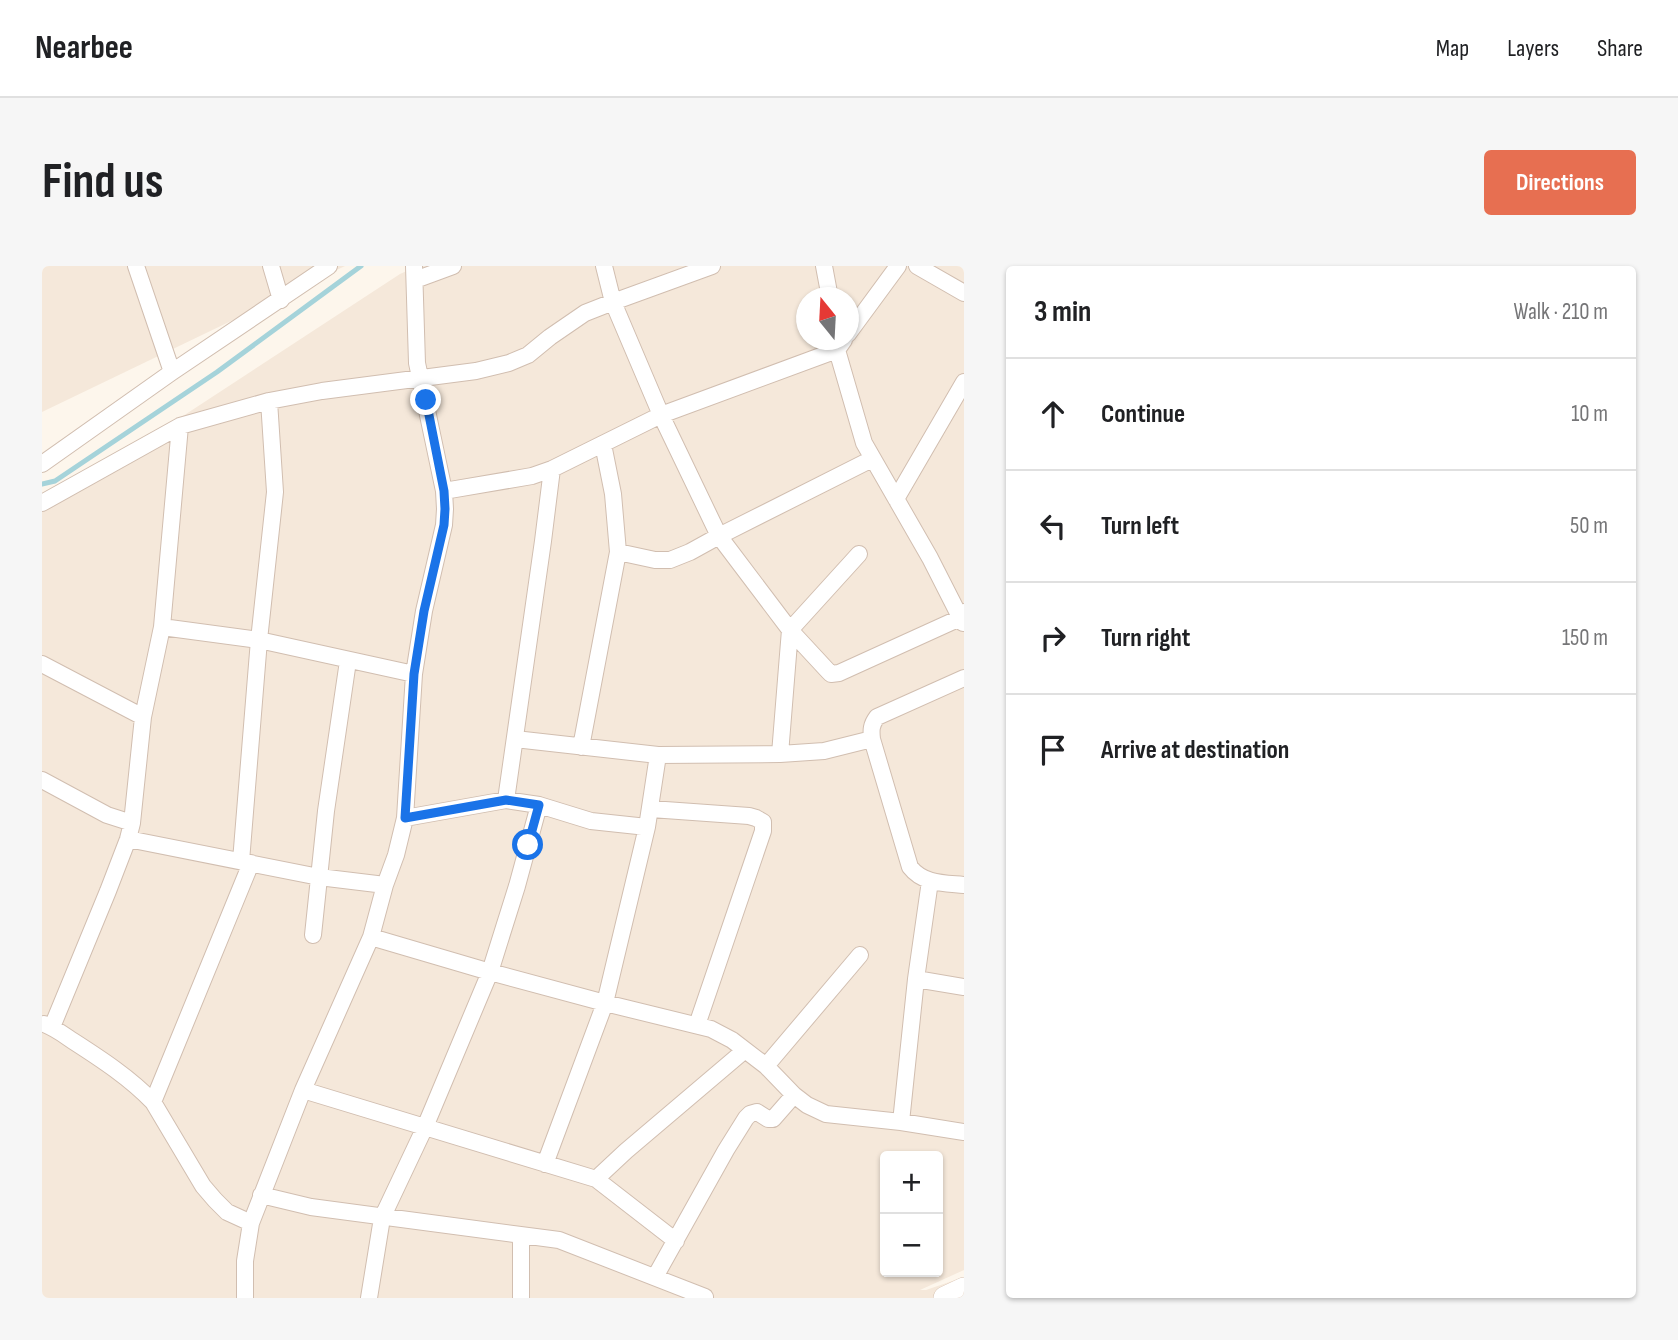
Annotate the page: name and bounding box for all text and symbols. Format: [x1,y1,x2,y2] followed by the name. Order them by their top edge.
[35,28,133,68] text: Nearbee
[1436,34,1469,63] text: Map
[1507,34,1559,63] text: Layers
[1597,34,1643,63] text: Share
[1484,150,1636,215] button: Directions
[42,153,164,212] text: Find us
[796,287,859,350] north arrow
[1034,294,1091,330] text: 3 min
[1514,298,1608,326] text: Walk · 210 m
[410,384,441,415] route end
[1034,395,1072,433] icon: ahead
[1101,399,1185,430] text: Continue
[1571,400,1608,428] text: 10 m
[1034,507,1072,545] icon: left
[1101,511,1179,542] text: Turn left
[1570,512,1608,540] text: 50 m
[1034,619,1072,657] icon: right
[1101,623,1190,654] text: Turn right
[1562,624,1608,652] text: 150 m
[1034,731,1072,769] icon: arrive
[1101,735,1289,766] text: Arrive at destination
[512,829,543,860] route start
[880,1151,943,1277] map controls
[880,1151,943,1214] button: +
[880,1214,943,1277] button: −

